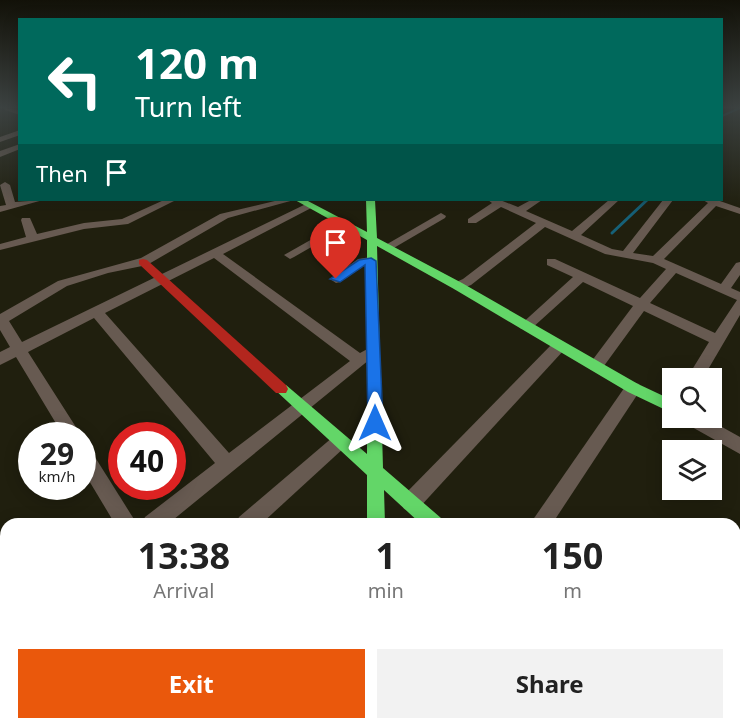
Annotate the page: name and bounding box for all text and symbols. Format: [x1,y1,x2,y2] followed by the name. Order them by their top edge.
[135,34,259,91] text: 120 m
[36,42,114,120] icon: left
[135,88,241,125] text: Turn left
[100,156,133,189] icon: arrive
[36,158,88,188] text: Then
[310,217,361,279] pin
[319,226,352,259] icon: arrive
[662,368,722,500] map controls
[662,368,722,428] button: search
[343,391,407,455] position arrow
[108,422,186,500] speed limit sign: 40
[40,433,74,474] text: 29
[662,440,722,500] button: layers
[39,466,75,486] text: km/h
[138,531,230,580] text: 13:38
[376,531,396,580] text: 1
[542,531,603,580] text: 150
[153,577,214,604] text: Arrival
[368,577,404,604] text: min
[563,577,582,604] text: m
[18,649,365,718] button: Exit
[377,649,723,718] button: Share

